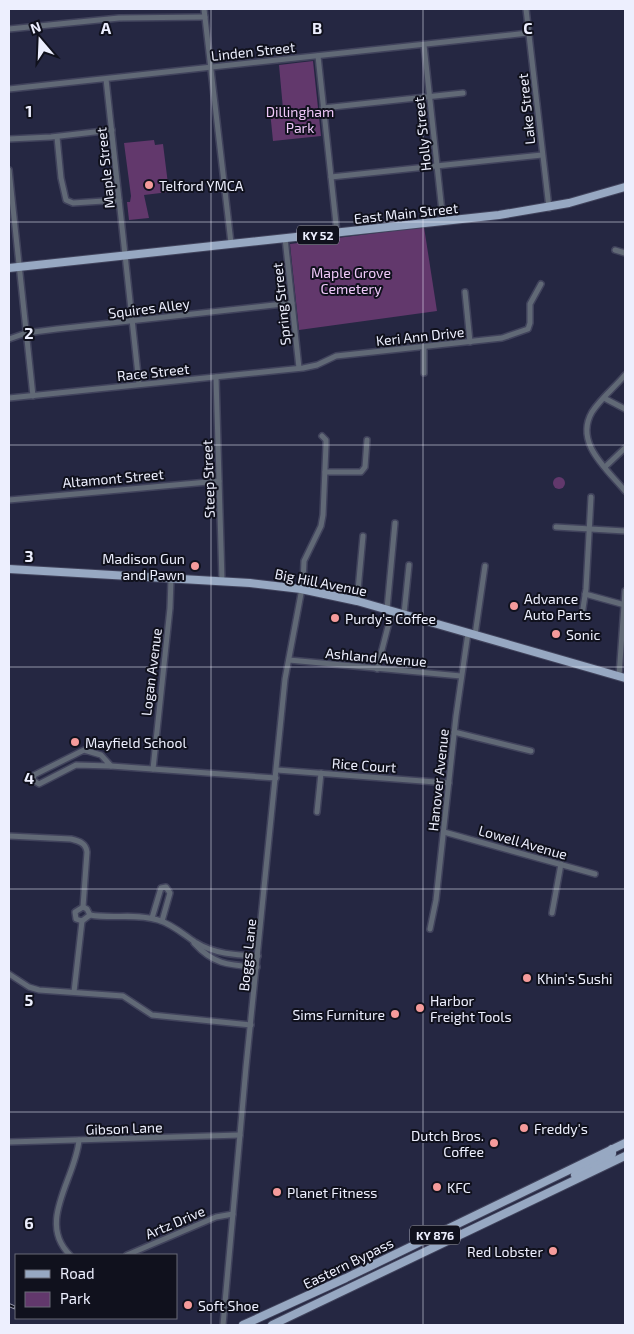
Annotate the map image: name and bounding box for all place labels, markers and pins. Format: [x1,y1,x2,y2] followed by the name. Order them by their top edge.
[159,177,244,194] place label: Telford YMCA
[143,179,155,191] marker: Telford YMCA
[102,550,185,583] place label: Madison Gun and Pawn
[189,560,201,572] marker: Madison Gun and Pawn
[524,590,591,623] place label: Advance Auto Parts
[508,600,520,612] marker: Advance Auto Parts
[345,610,436,627] place label: Purdy's Coffee
[329,612,341,624] marker: Purdy's Coffee
[566,626,600,643] place label: Sonic
[550,628,562,640] marker: Sonic
[85,734,187,751] place label: Mayfield School
[69,736,81,748] marker: Mayfield School
[537,970,613,987] place label: Khin's Sushi
[521,972,533,984] marker: Khin's Sushi
[430,992,512,1025] place label: Harbor Freight Tools
[414,1002,426,1014] marker: Harbor Freight Tools
[292,1006,385,1023] place label: Sims Furniture
[389,1008,401,1020] marker: Sims Furniture
[534,1120,588,1137] place label: Freddy's
[518,1122,530,1134] marker: Freddy's
[411,1127,484,1160] place label: Dutch Bros. Coffee
[488,1137,500,1149] marker: Dutch Bros. Coffee
[447,1179,471,1196] place label: KFC
[431,1181,443,1193] marker: KFC
[287,1184,377,1201] place label: Planet Fitness
[271,1186,283,1198] marker: Planet Fitness
[467,1243,543,1260] place label: Red Lobster
[547,1245,559,1257] marker: Red Lobster
[198,1297,259,1314] place label: Soft Shoe
[182,1299,194,1311] marker: Soft Shoe

